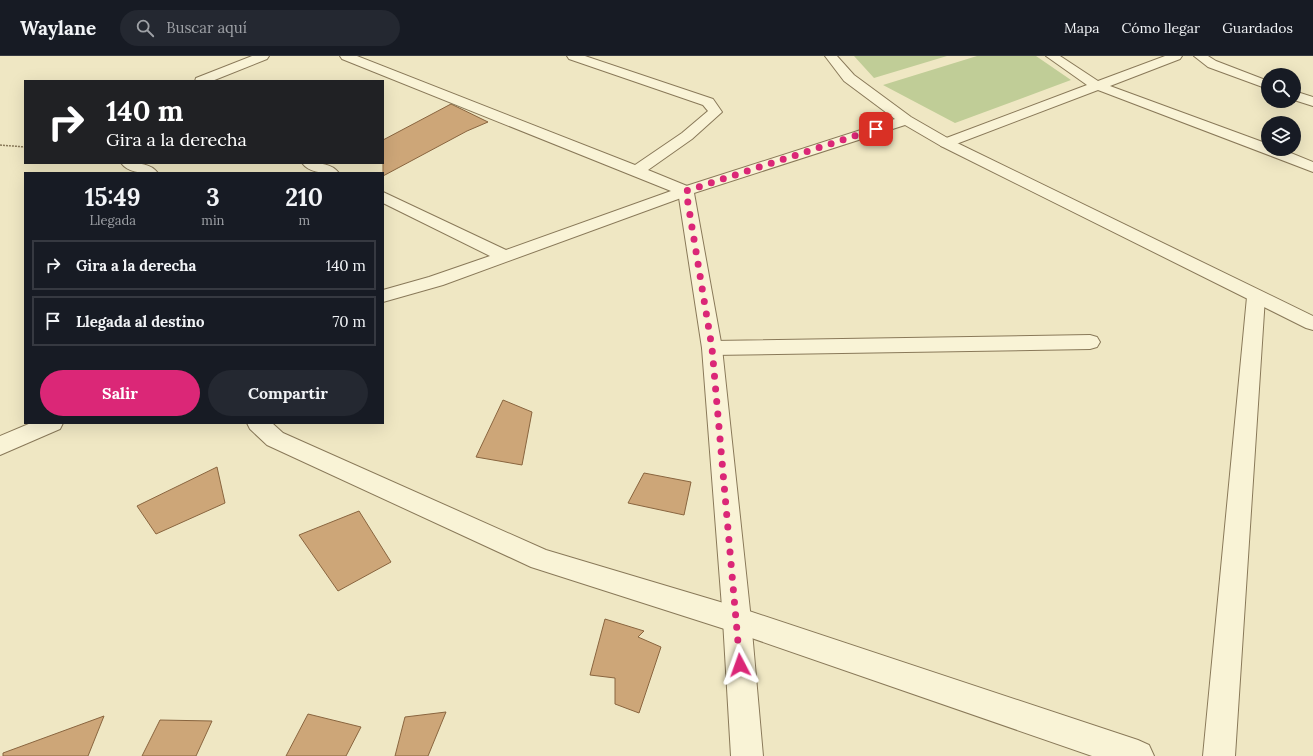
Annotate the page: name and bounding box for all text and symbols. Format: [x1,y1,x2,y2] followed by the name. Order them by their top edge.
[120,10,400,46] search box
[20,16,96,40] text: Waylane
[134,17,156,39] icon: search
[166,18,247,37] text: Buscar aquí
[1064,19,1100,37] text: Mapa
[1122,19,1200,37] text: Cómo llegar
[1222,19,1293,37] text: Guardados
[1261,68,1301,156] map controls
[1261,68,1301,108] button: search
[106,93,184,129] text: 140 m
[40,96,92,148] icon: right
[859,112,893,146] pin
[1261,116,1301,156] button: layers
[865,118,887,140] icon: arrive
[106,128,247,151] text: Gira a la derecha
[85,182,140,213] text: 15:49
[206,182,220,213] text: 3
[285,182,323,213] text: 210
[89,212,136,229] text: Llegada
[201,212,224,229] text: min
[298,212,310,229] text: m
[42,254,64,276] icon: right
[76,256,196,275] text: Gira a la derecha
[326,256,366,275] text: 140 m
[42,310,64,332] icon: arrive
[76,312,205,331] text: Llegada al destino
[332,312,366,331] text: 70 m
[40,370,200,416] button: Salir
[208,370,368,416] button: Compartir
[719,644,761,686] position arrow

